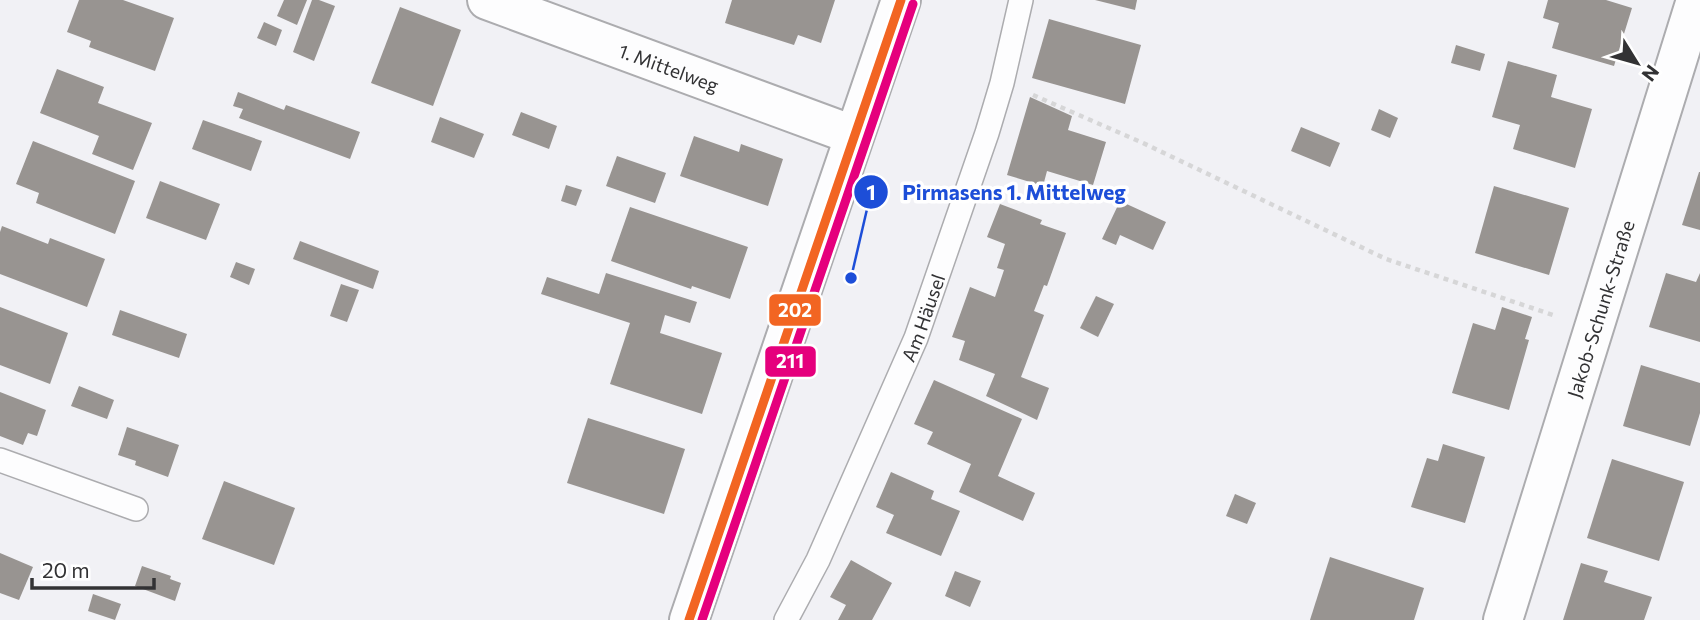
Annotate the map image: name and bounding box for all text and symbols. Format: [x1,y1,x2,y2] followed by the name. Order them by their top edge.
[1602,28,1672,98] north arrow
[616,38,722,96] street label: 1. Mittelweg
[1637,61,1664,86] text: N
[854,171,1140,213] callout: Pirmasens 1. Mittelweg
[866,179,876,204] text: 1
[902,179,1126,204] text: Pirmasens 1. Mittelweg
[1561,217,1638,400] street label: Jakob-Schunk-Straße
[896,271,949,365] street label: Am Häusel
[768,293,822,327] line badge: 202
[778,298,812,321] text: 202
[764,345,817,378] line badge: 211
[776,349,804,372] text: 211
[32,546,154,590] scale bar
[42,557,90,582] text: 20 m

